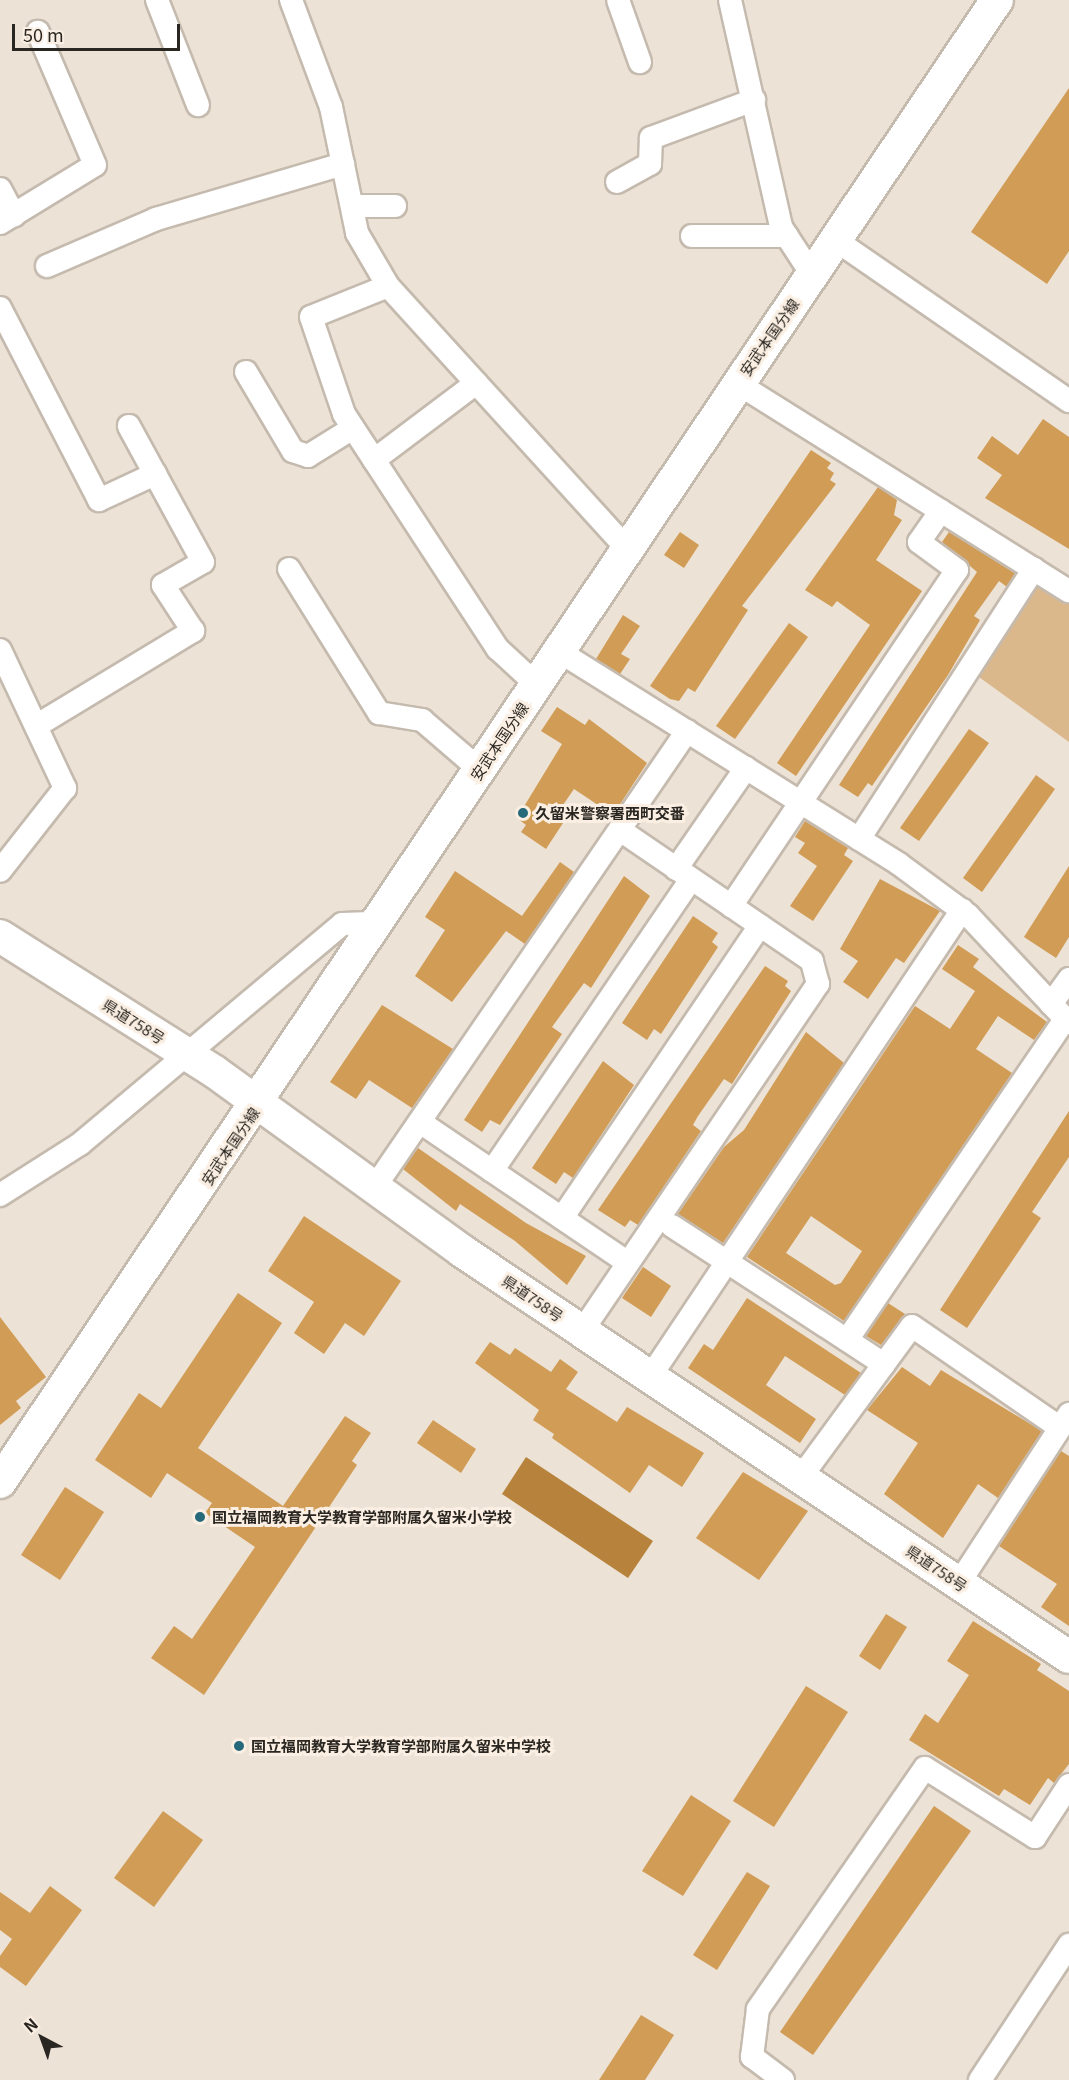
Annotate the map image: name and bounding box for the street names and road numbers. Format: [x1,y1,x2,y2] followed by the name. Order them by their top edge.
[736,295,802,379] street label: 安武本国分線
[466,699,532,783] street label: 安武本国分線
[100,995,168,1047] street label: 県道758号
[197,1104,263,1188] street label: 安武本国分線
[499,1271,567,1325] street label: 県道758号
[903,1541,971,1595] street label: 県道758号

